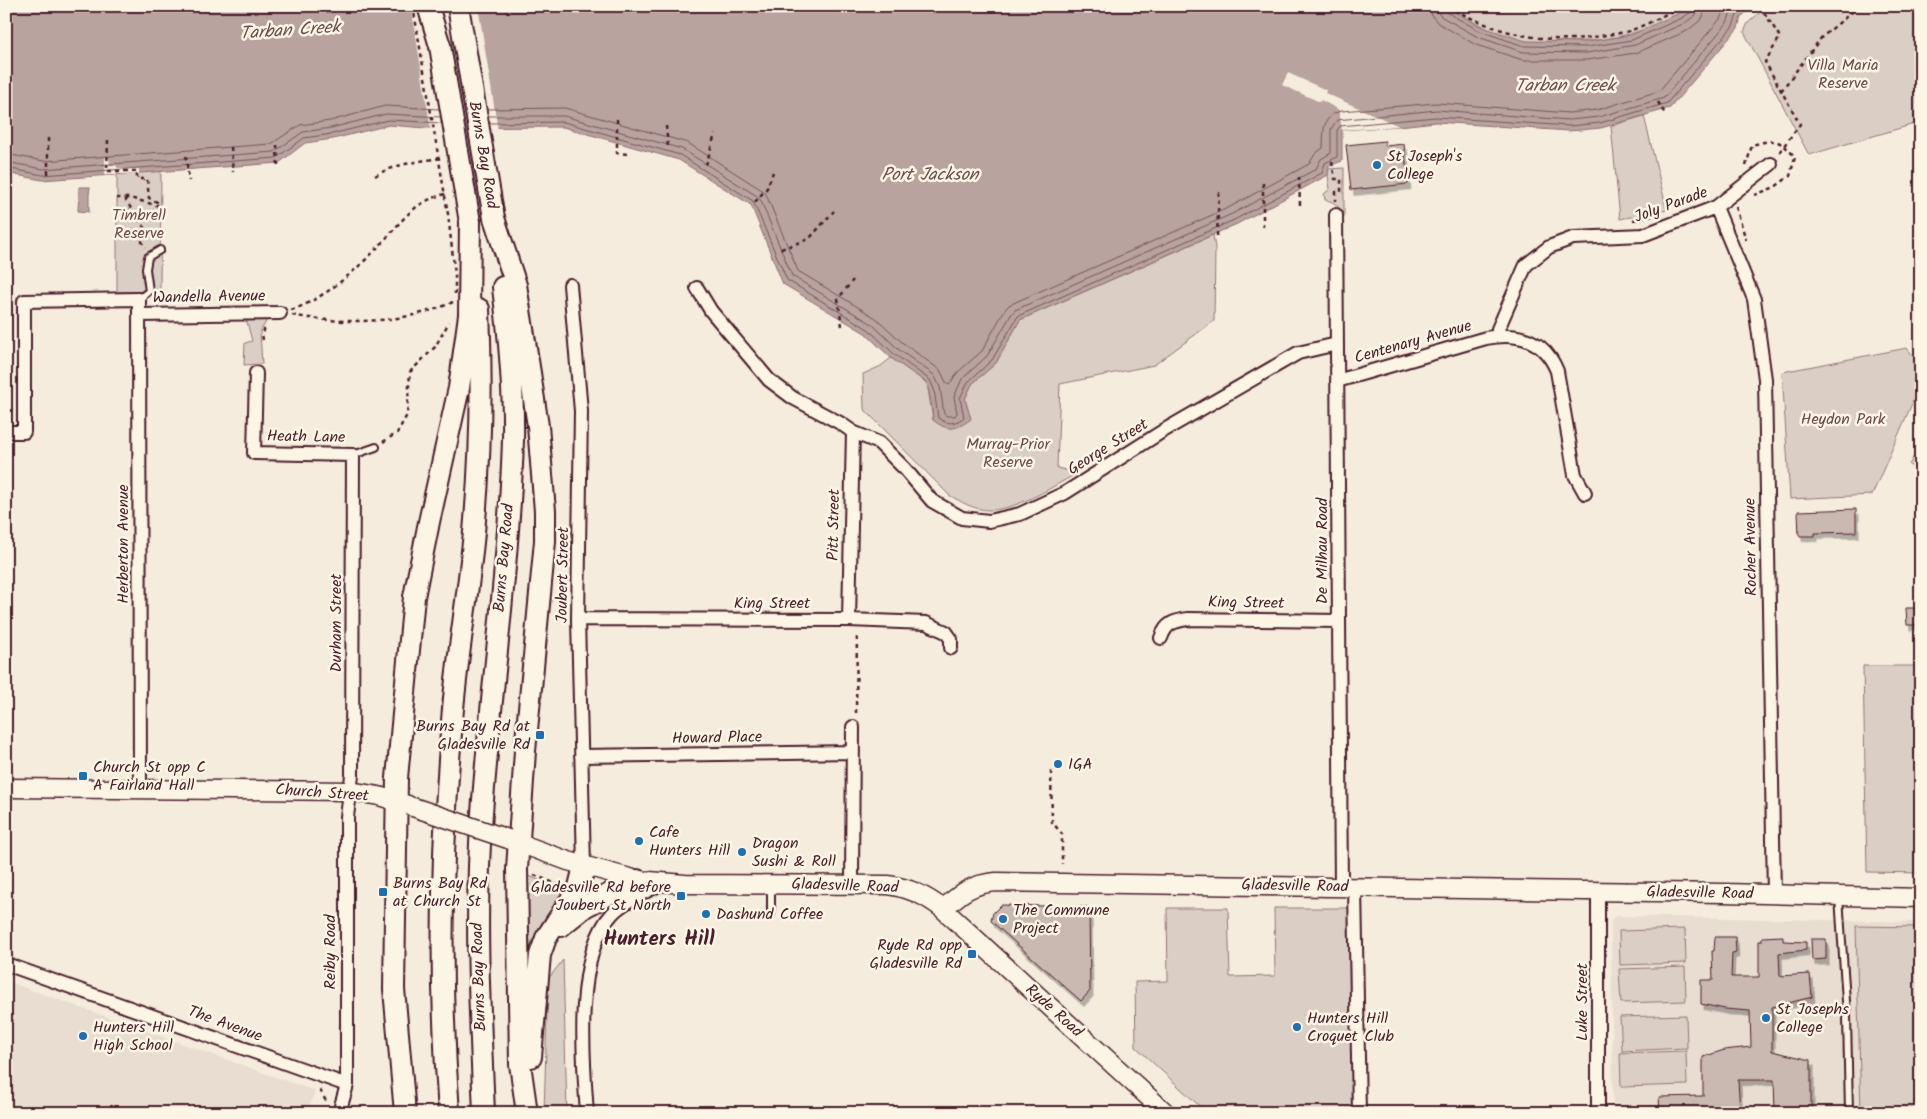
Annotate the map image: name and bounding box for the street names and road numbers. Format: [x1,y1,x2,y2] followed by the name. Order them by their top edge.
[461,99,505,212] street label: Burns Bay Road
[1631,180,1711,230] street label: Joly Parade
[152,284,266,310] street label: Wandella Avenue
[1351,313,1475,371] street label: Centenary Avenue
[1063,412,1154,482] street label: George Street
[266,424,346,450] street label: Heath Lane
[111,484,136,604] street label: Herberton Avenue
[821,488,847,561] street label: Pitt Street
[1310,497,1335,604] street label: De Milhau Road
[1738,498,1764,596] street label: Rocher Avenue
[487,502,521,613] street label: Burns Bay Road
[550,526,576,623] street label: Joubert Street
[324,573,349,673] street label: Durham Street
[1208,590,1285,616] street label: King Street
[734,591,811,616] street label: King Street
[672,725,762,751] street label: Howard Place
[274,777,370,809] street label: Church Street
[791,872,900,900] street label: Gladesville Road
[1241,873,1350,899] street label: Gladesville Road
[1646,880,1755,906] street label: Gladesville Road
[318,914,343,989] street label: Reiby Road
[465,921,493,1032] street label: Burns Bay Road
[1570,962,1595,1041] street label: Luke Street
[1019,978,1089,1045] street label: Ryde Road
[184,999,266,1049] street label: The Avenue

